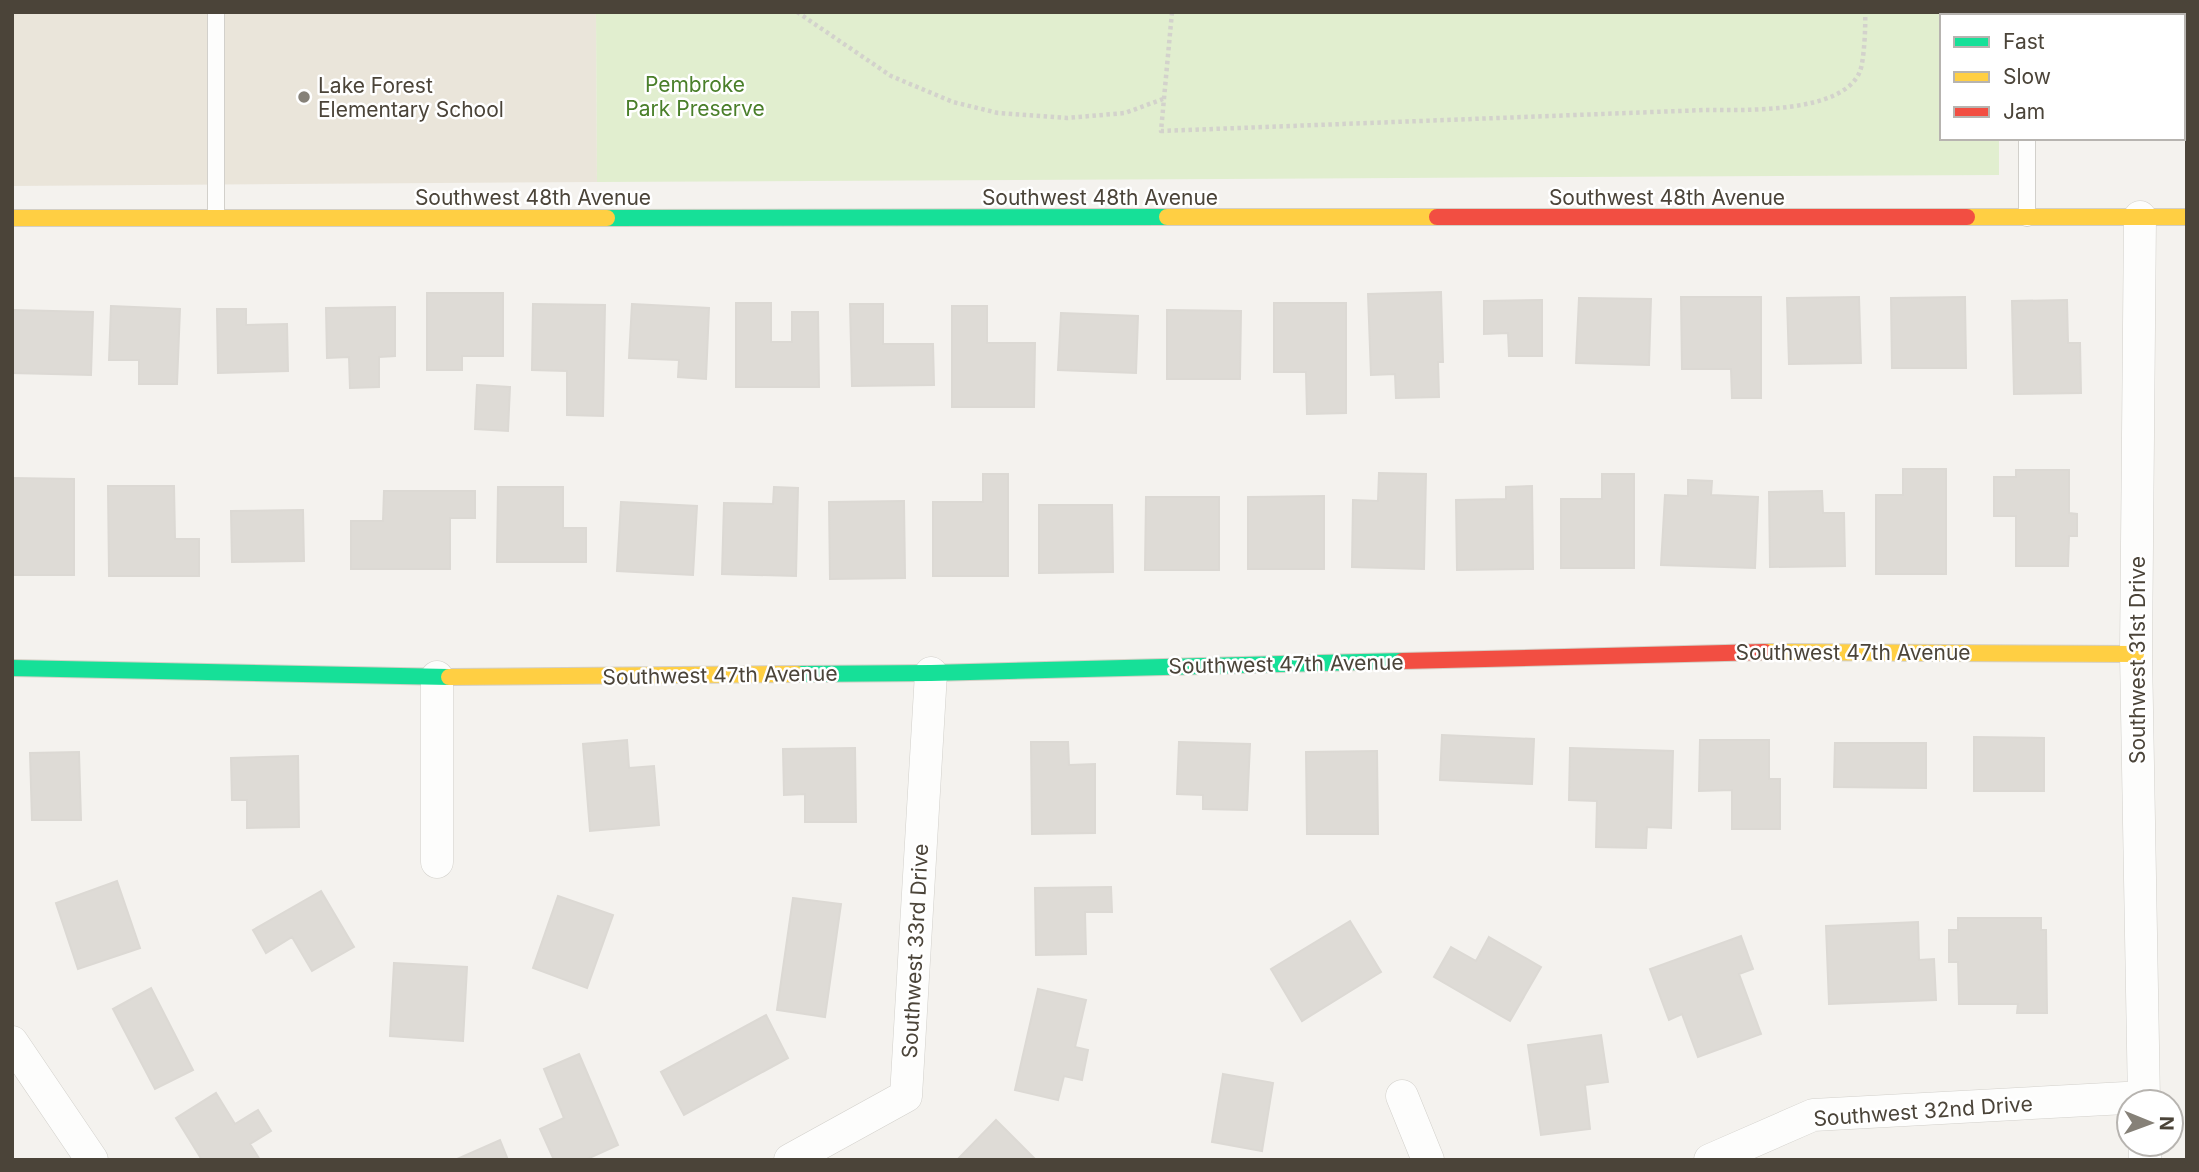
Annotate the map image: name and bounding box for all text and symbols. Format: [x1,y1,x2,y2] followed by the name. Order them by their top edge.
[1940,14,2185,140] legend
[2003,29,2045,54] text: Fast
[2003,64,2051,89] text: Slow
[625,72,765,121] park label: Pembroke Park Preserve
[318,73,504,122] place label: Lake Forest Elementary School
[296,89,312,105] marker: Lake Forest Elementary School
[2003,99,2045,124] text: Jam
[415,185,651,210] street label: Southwest 48th Avenue
[982,185,1218,210] street label: Southwest 48th Avenue
[1549,185,1785,210] street label: Southwest 48th Avenue
[2125,556,2150,764] street label: Southwest 31st Drive
[1735,640,1971,665] street label: Southwest 47th Avenue
[1168,649,1404,679] street label: Southwest 47th Avenue
[602,660,838,690] street label: Southwest 47th Avenue
[897,843,933,1059] street label: Southwest 33rd Drive
[2115,1088,2185,1158] north arrow
[1813,1091,2033,1131] street label: Southwest 32nd Drive
[2155,1116,2178,1131] text: N

